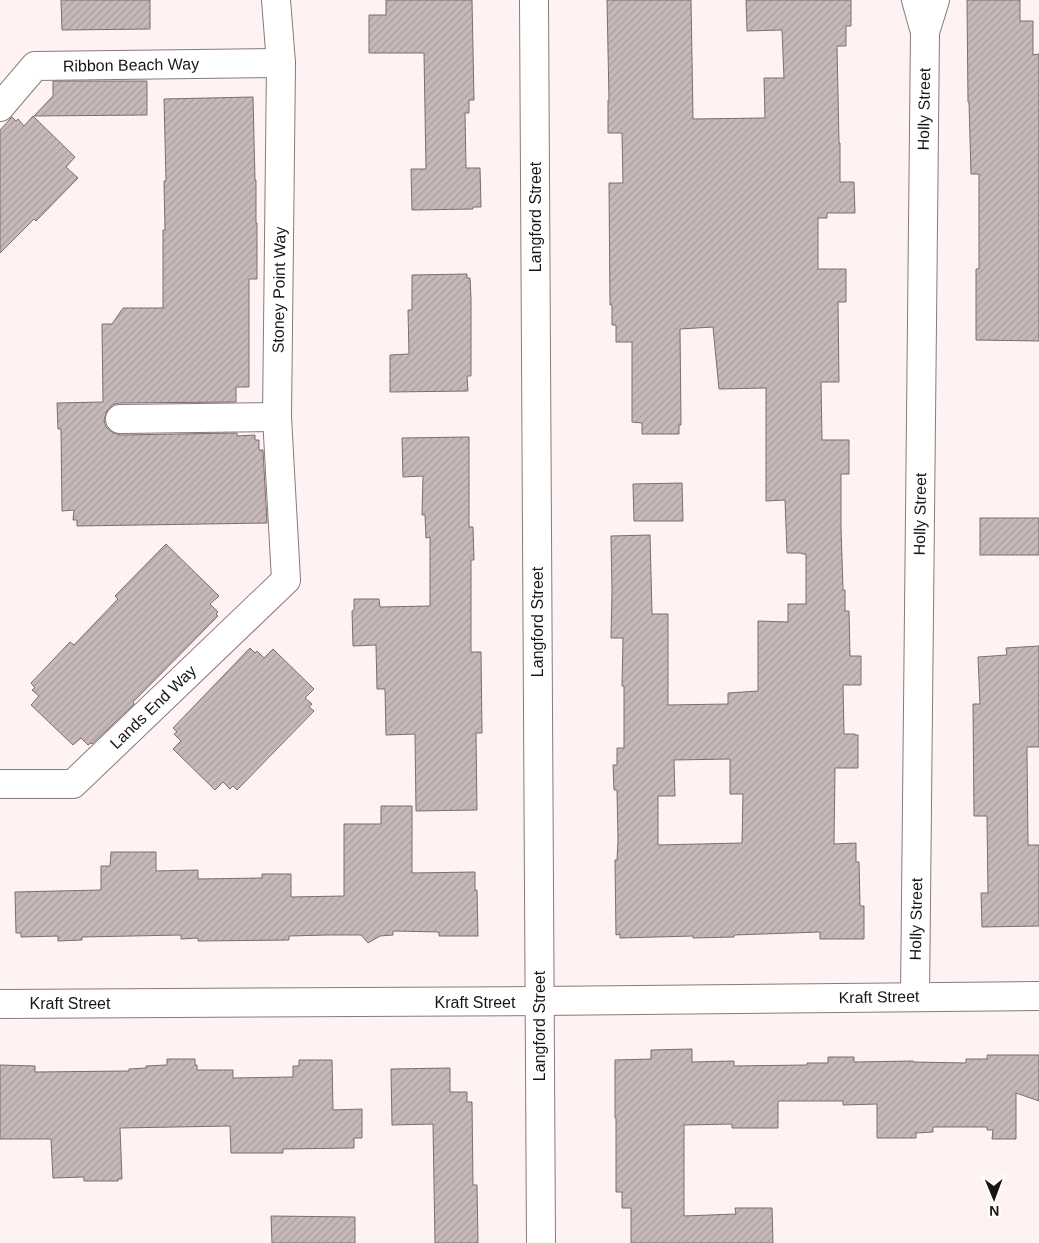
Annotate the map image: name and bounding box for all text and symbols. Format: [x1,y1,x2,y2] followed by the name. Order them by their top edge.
[63,55,199,75] street label: Ribbon Beach Way
[915,67,933,150] street label: Holly Street
[527,161,544,272] street label: Langford Street
[269,227,289,353] street label: Stoney Point Way
[911,472,929,555] street label: Holly Street
[529,566,546,677] street label: Langford Street
[107,662,199,752] street label: Lands End Way
[907,877,925,960] street label: Holly Street
[531,970,548,1081] street label: Langford Street
[838,988,920,1006] street label: Kraft Street
[435,994,516,1011] street label: Kraft Street
[30,995,111,1012] street label: Kraft Street
[969,1173,1019,1223] north arrow
[989,1203,999,1219] text: N

